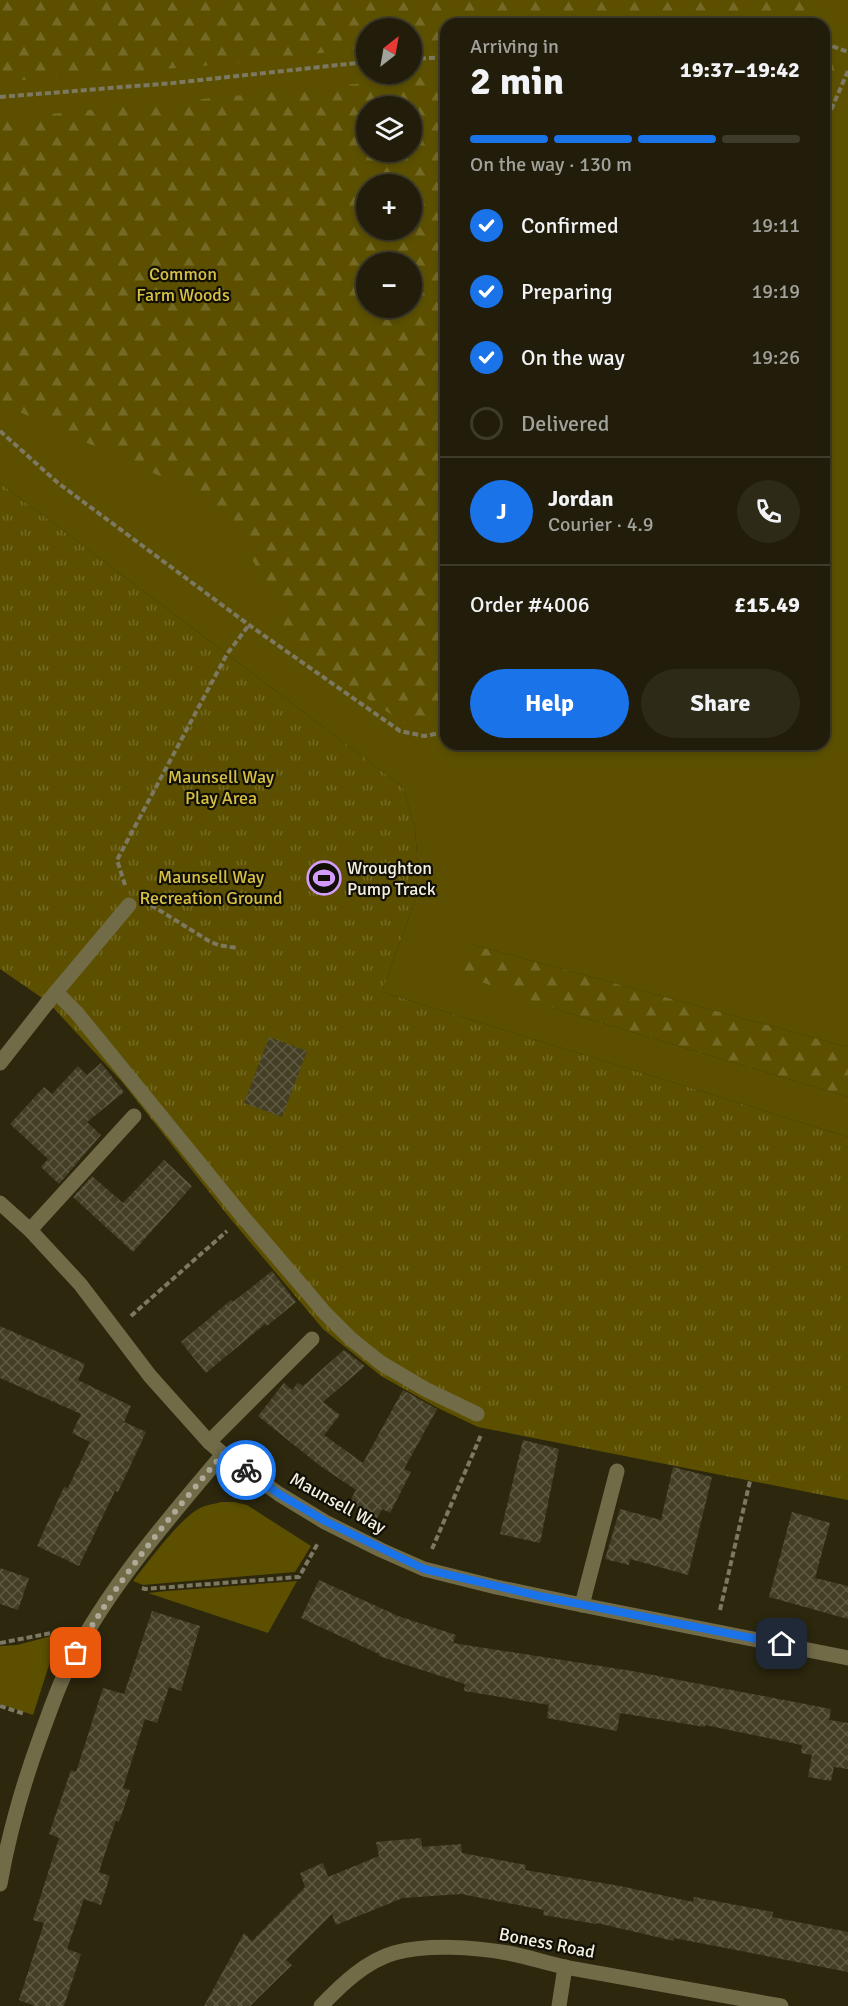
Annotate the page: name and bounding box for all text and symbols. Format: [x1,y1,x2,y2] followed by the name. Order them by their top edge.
[356,18,422,84] north arrow
[356,18,422,318] map controls
[470,34,559,59] text: Arriving in
[680,56,800,83] text: 19:37–19:42
[470,57,564,105] text: 2 min
[356,96,422,162] button: layers
[470,152,632,177] text: On the way · 130 m
[356,174,422,240] button: +
[470,209,503,242] icon: check
[521,212,619,239] text: Confirmed
[751,213,800,238] text: 19:11
[356,252,422,318] button: −
[136,263,230,306] park label: Common Farm Woods
[470,275,503,308] icon: check
[521,278,613,305] text: Preparing
[751,279,800,304] text: 19:19
[470,341,503,374] icon: check
[521,344,625,371] text: On the way
[751,345,800,370] text: 19:26
[521,410,609,437] text: Delivered
[737,480,800,543] button: phone
[548,485,614,512] text: Jordan
[496,498,507,525] text: J
[548,512,654,537] text: Courier · 4.9
[470,591,590,618] text: Order #4006
[734,591,800,618] text: £15.49
[470,669,629,738] button: Help
[641,669,800,738] button: Share
[168,766,275,809] park label: Maunsell Way Play Area
[347,857,436,900] place label: Wroughton Pump Track
[306,860,342,896] sports icon: Wroughton Pump Track
[139,866,283,909] park label: Maunsell Way Recreation Ground
[216,1440,276,1500] courier
[230,1454,263,1487] icon: bike
[286,1468,390,1539] street label: Maunsell Way
[756,1618,807,1669] pin
[50,1627,101,1678] pin
[765,1627,798,1660] icon: home
[59,1636,92,1669] icon: bag
[497,1923,597,1963] street label: Boness Road

